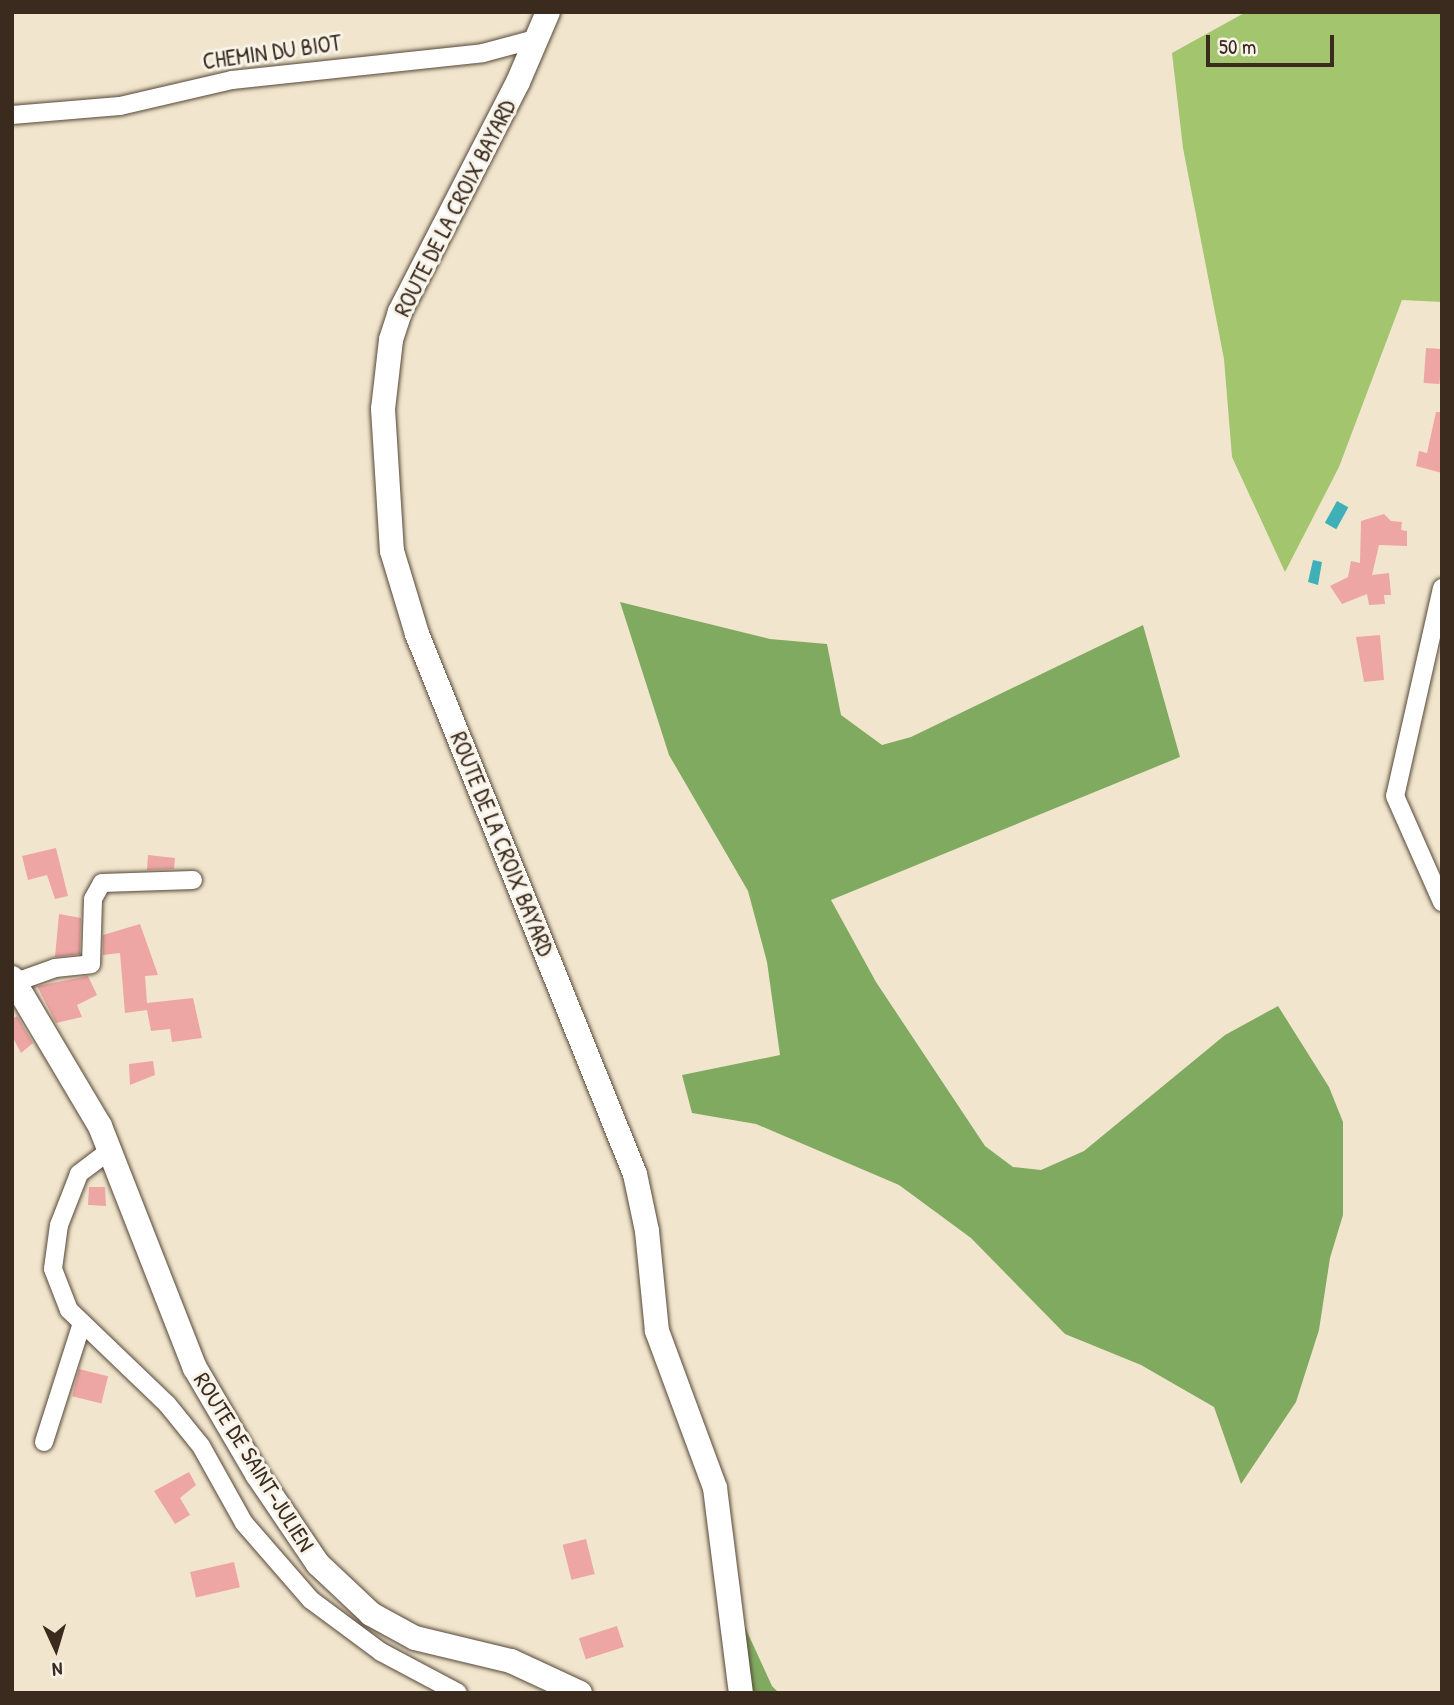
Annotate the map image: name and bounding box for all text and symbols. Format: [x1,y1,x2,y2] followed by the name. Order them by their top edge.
[1209,21,1337,65] scale bar
[201,29,343,75] street label: CHEMIN DU BIOT
[1219,32,1256,61] text: 50 m
[388,95,522,321] street label: ROUTE DE LA CROIX BAYARD
[444,728,560,960] street label: ROUTE DE LA CROIX BAYARD
[188,1368,320,1556] street label: ROUTE DE SAINT-JULIEN
[21,1614,91,1684] north arrow
[52,1657,63,1683] text: N

